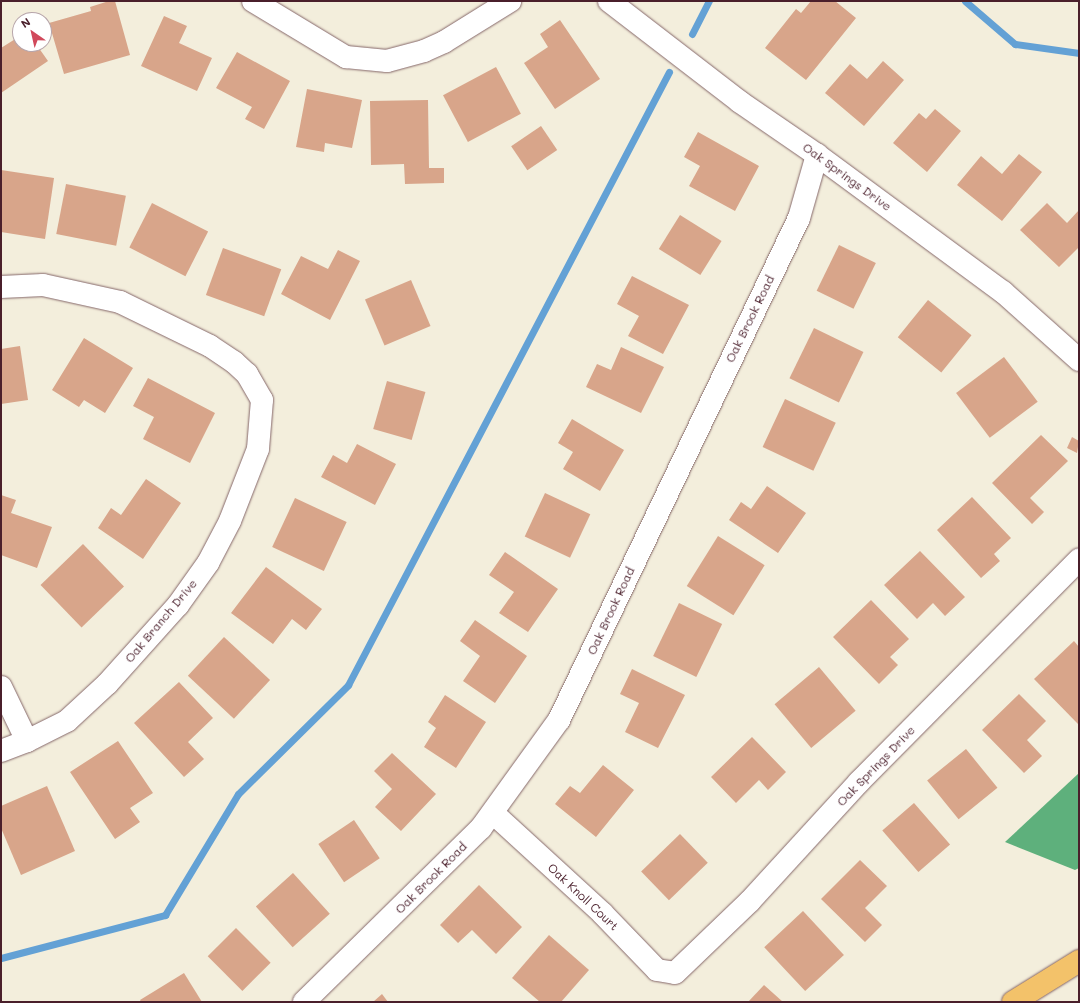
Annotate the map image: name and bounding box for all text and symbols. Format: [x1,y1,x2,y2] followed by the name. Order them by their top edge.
[12,12,52,52] north arrow
[18,14,33,31] text: N
[800,140,894,214] street label: Oak Springs Drive
[723,273,777,365] street label: Oak Brook Road
[584,565,638,657] street label: Oak Brook Road
[122,576,200,666] street label: Oak Branch Drive
[834,723,918,809] street label: Oak Springs Drive
[392,839,470,917] street label: Oak Brook Road
[545,860,621,934] street label: Oak Knoll Court

